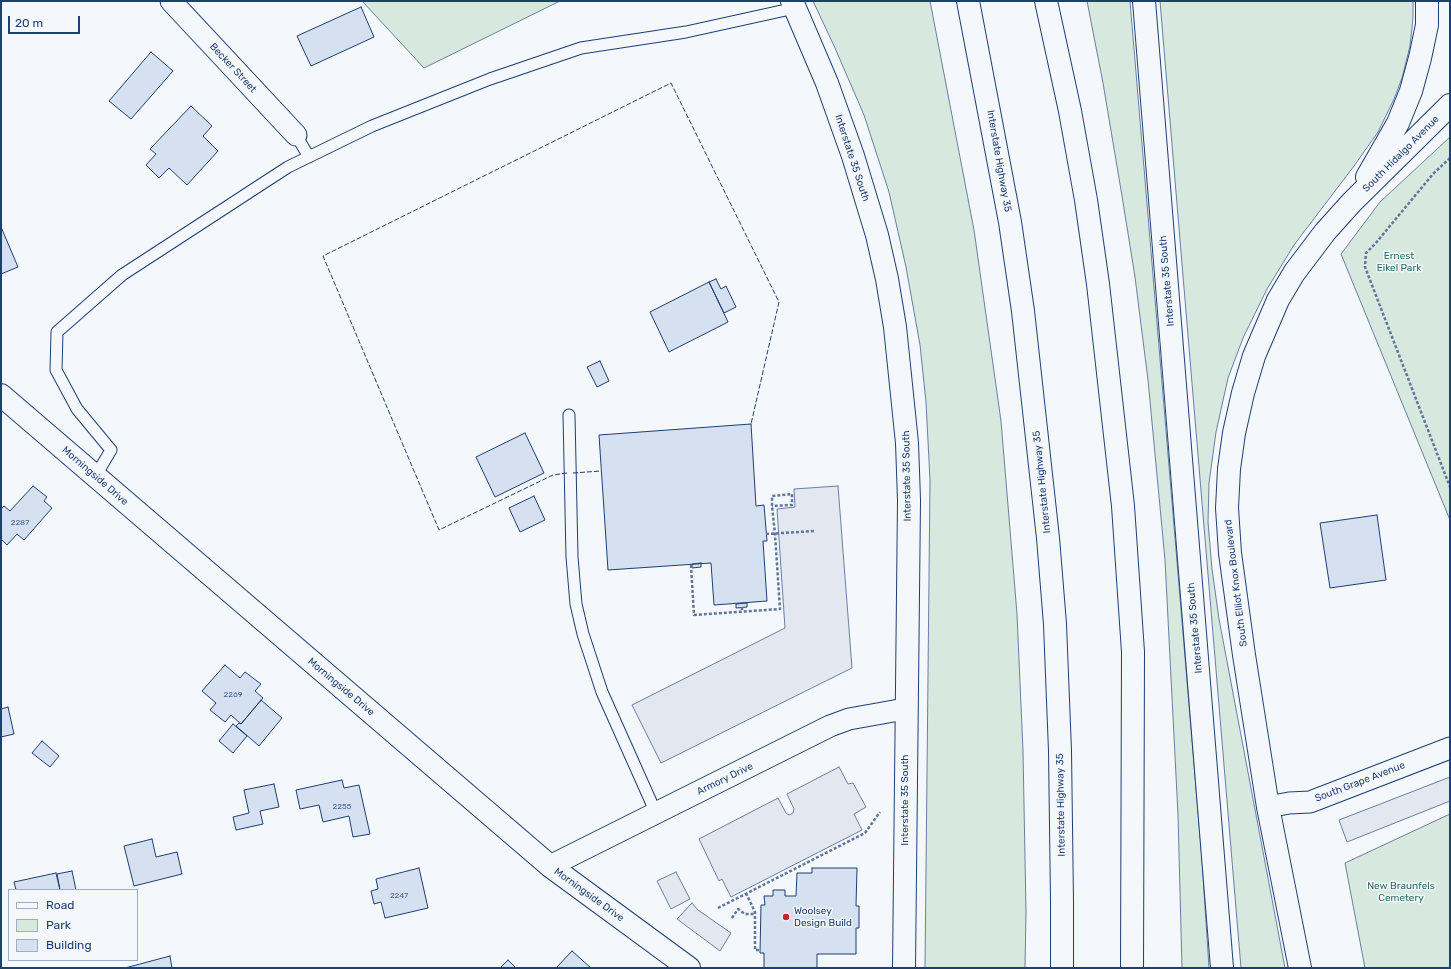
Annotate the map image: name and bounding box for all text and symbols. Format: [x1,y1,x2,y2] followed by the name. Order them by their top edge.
[10,8,82,34] scale bar
[15,16,43,30] text: 20 m
[207,41,259,95] street label: Becker Street
[984,109,1014,213] street label: Interstate Highway 35
[832,113,872,203] street label: Interstate 35 South
[1360,113,1442,195] street label: South Hidalgo Avenue
[1157,235,1177,327] street label: Interstate 35 South
[1377,250,1421,274] park label: Ernest Eikel Park
[900,430,914,522] street label: Interstate 35 South
[1031,430,1053,534] street label: Interstate Highway 35
[60,444,130,508] street label: Morningside Drive
[11,518,29,528] house number: 2287
[1222,519,1250,647] street label: South Elliot Knox Boulevard
[1185,582,1205,674] street label: Interstate 35 South
[305,656,377,718] street label: Morningside Drive
[224,690,242,700] house number: 2269
[1054,753,1068,857] street label: Interstate Highway 35
[899,755,911,845] street label: Interstate 35 South
[1313,759,1407,805] street label: South Grape Avenue
[695,760,755,798] street label: Armory Drive
[333,802,351,812] house number: 2255
[552,866,626,924] street label: Morningside Drive
[1367,880,1435,904] park label: New Braunfels Cemetery
[8,889,138,961] legend
[390,891,408,901] house number: 2247
[46,898,74,912] text: Road
[794,905,852,928] place label: Woolsey Design Build
[781,912,791,922] marker: Woolsey Design Build
[46,918,71,932] text: Park
[46,938,92,952] text: Building

